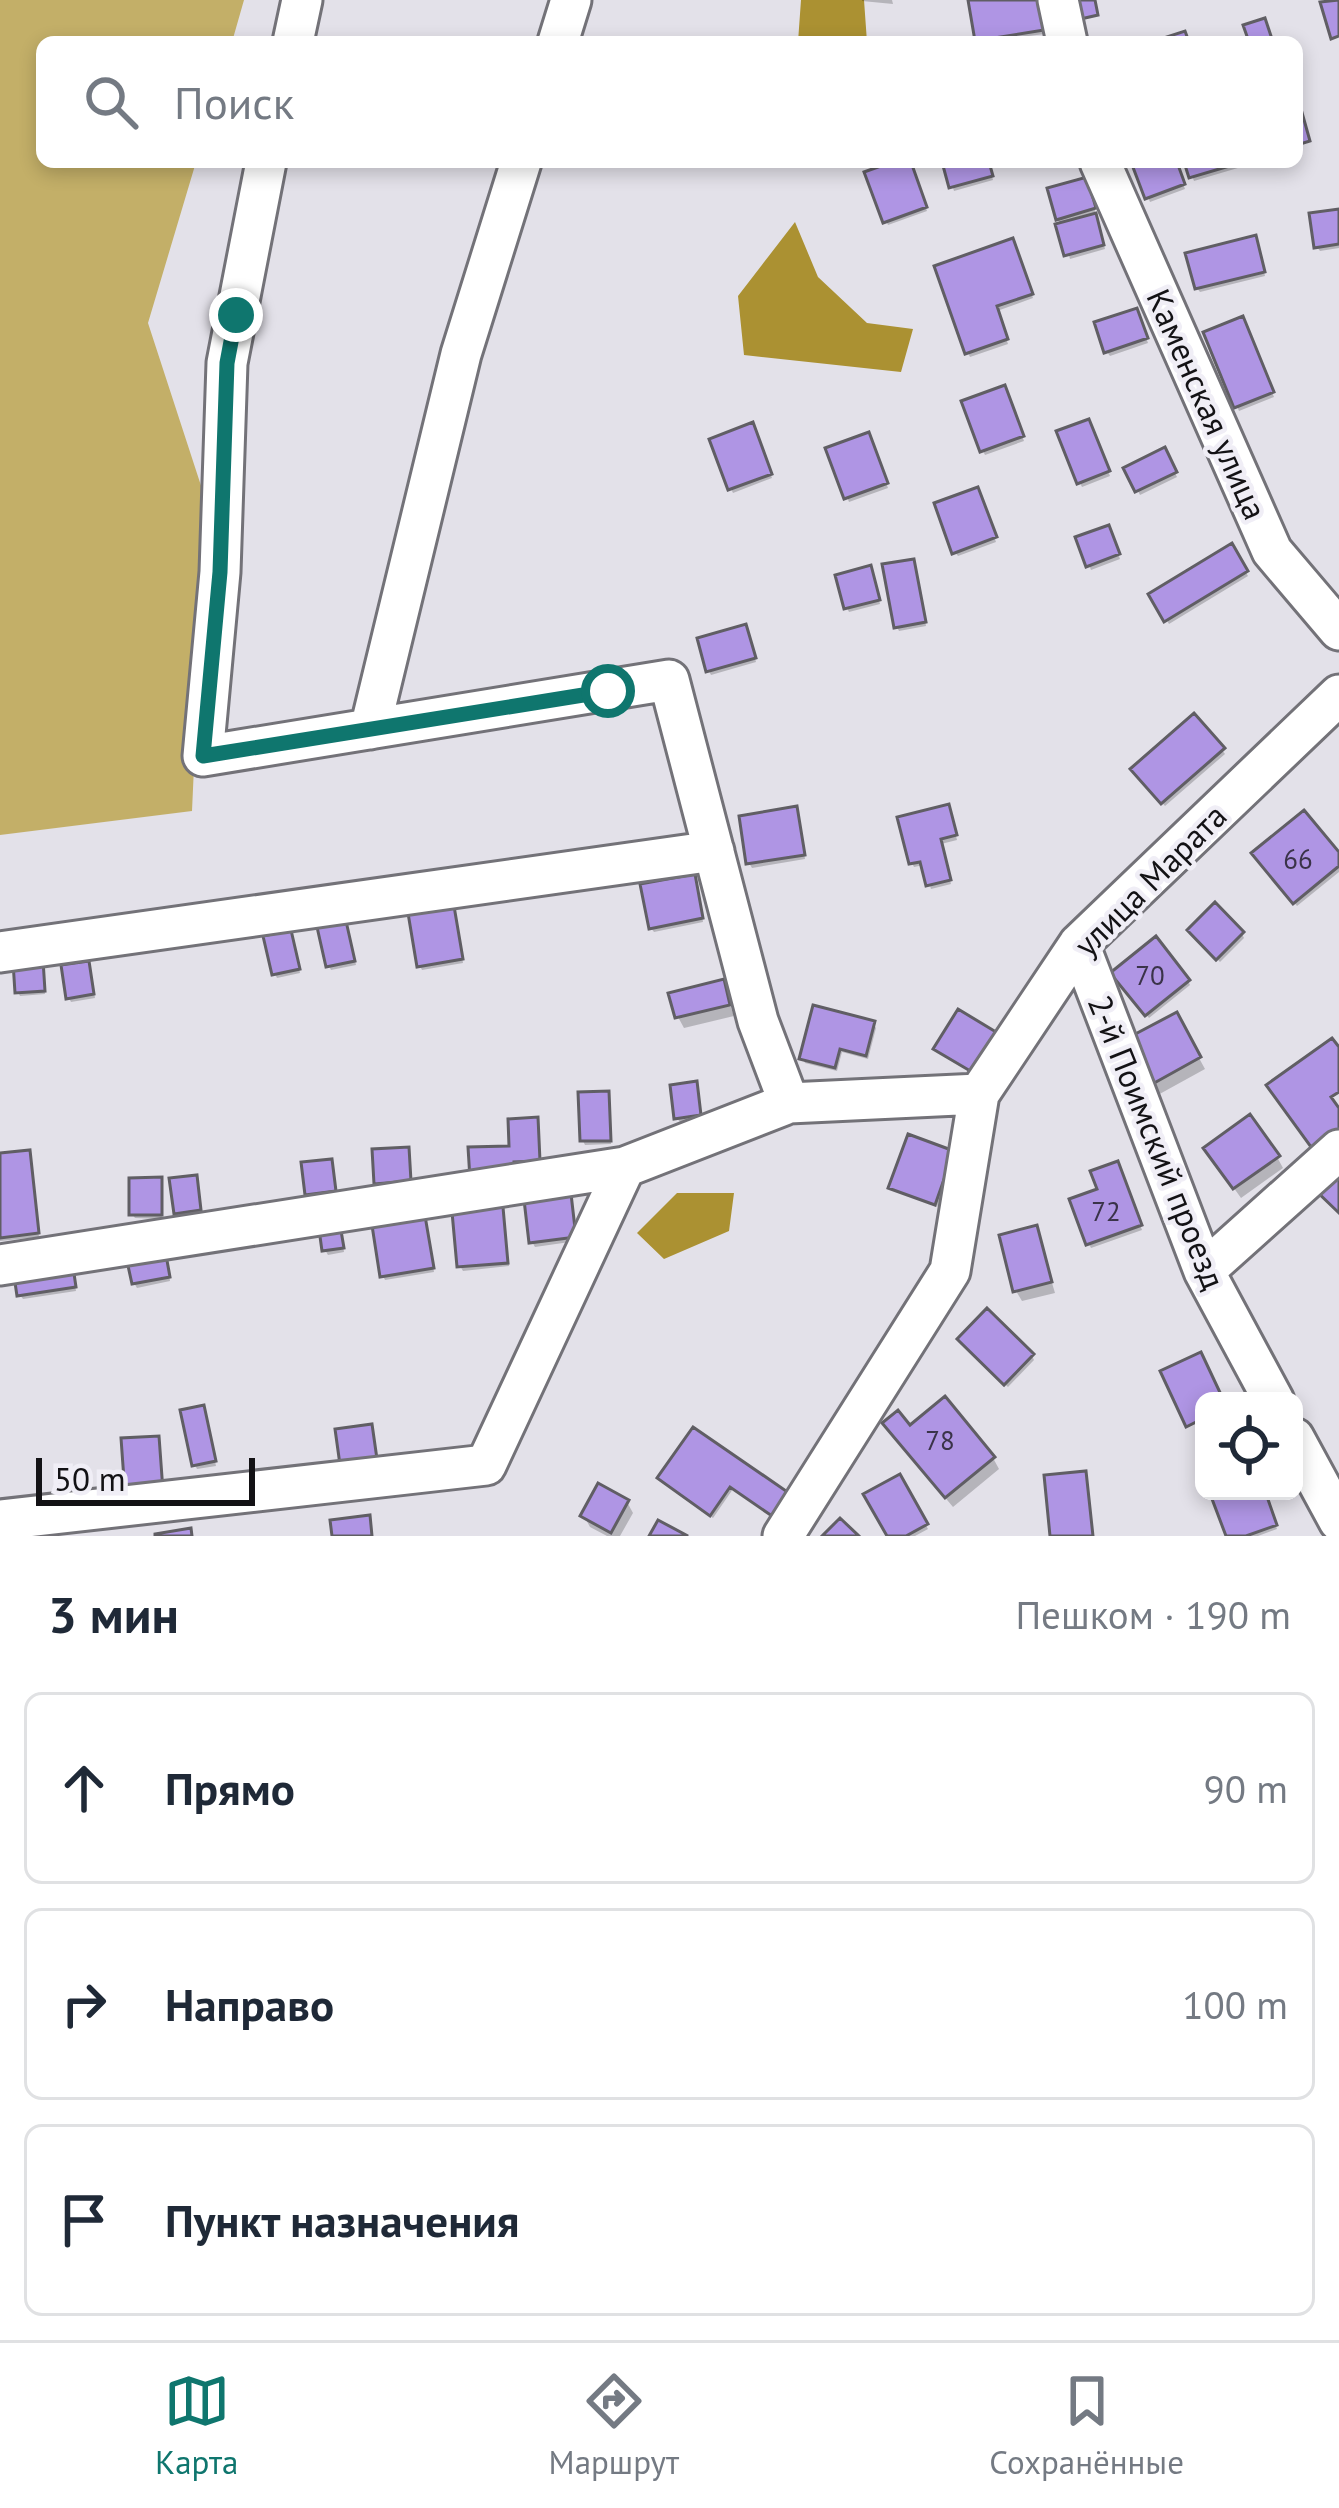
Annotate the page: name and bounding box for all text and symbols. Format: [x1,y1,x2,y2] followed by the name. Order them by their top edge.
[36,36,1303,168] search box
[78,69,144,135] icon: search
[174,73,294,131] text: Поиск
[1137,282,1278,526] street label: Каменская улица
[209,288,263,342] route end
[581,664,635,718] route start
[1064,794,1235,965] street label: улица Марата
[1283,842,1313,876] house number: 66
[1135,958,1165,992] house number: 70
[1079,989,1236,1295] street label: 2-й Поимский проезд
[1091,1194,1121,1228] house number: 72
[1195,1392,1303,1500] map controls
[1195,1392,1303,1500] button: locate
[925,1423,955,1457] house number: 78
[36,1452,255,1505] scale bar
[54,1457,126,1500] text: 50 m
[48,1581,179,1647] text: 3 мин
[1015,1589,1291,1640] text: Пешком · 190 m
[51,1755,117,1821] icon: ahead
[165,1759,295,1817] text: Прямо
[1203,1763,1288,1814] text: 90 m
[51,1971,117,2037] icon: right
[165,1975,334,2033] text: Направо
[1182,1979,1288,2030] text: 100 m
[51,2187,117,2253] icon: arrive
[165,2191,519,2249] text: Пункт назначения
[155,2368,238,2483] tab: Карта
[549,2368,679,2483] tab: Маршрут
[989,2368,1184,2483] tab: Сохранённые

